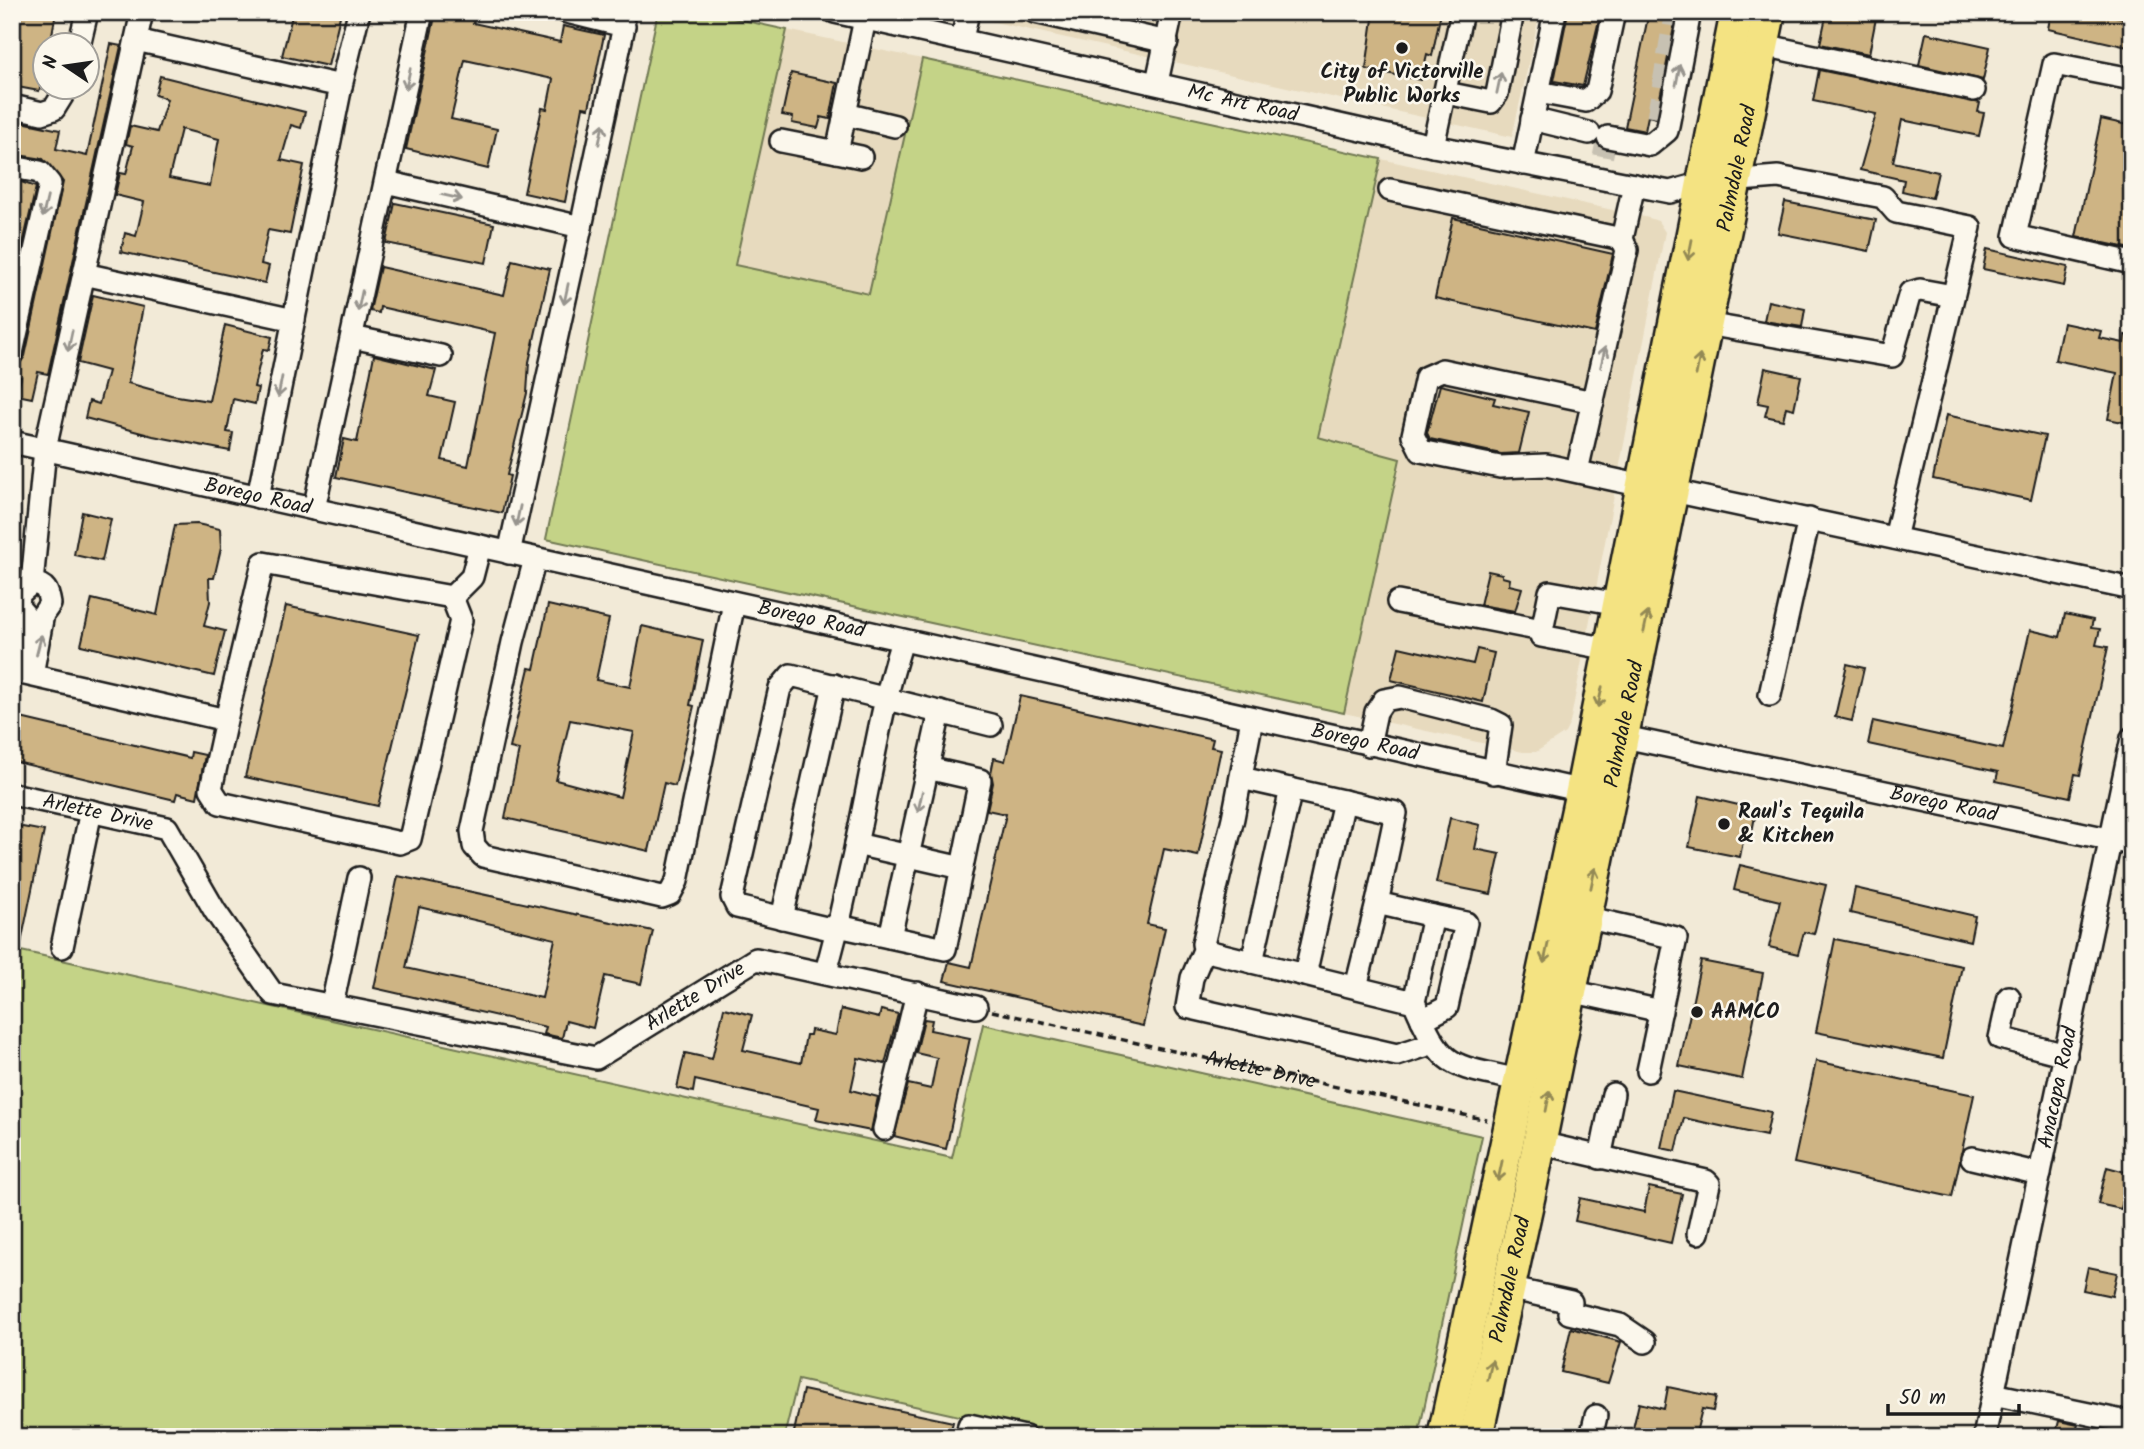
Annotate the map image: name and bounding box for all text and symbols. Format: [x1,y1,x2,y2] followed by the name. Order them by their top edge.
[32,32,102,102] north arrow
[1394,40,1410,56] marker: City of Victorville Public Works
[35,53,67,72] text: N
[1321,56,1483,113] place label: City of Victorville Public Works
[1671,64,1685,87] one-way arrow
[401,67,414,90] one-way arrow
[1493,72,1507,95] one-way arrow
[1184,75,1302,132] street label: Mc Art Road
[1708,102,1766,235] street label: Palmdale Road
[594,123,608,146] one-way arrow
[440,191,463,205] one-way arrow
[38,195,51,218] one-way arrow
[1683,238,1697,261] one-way arrow
[559,282,573,305] one-way arrow
[352,289,366,312] one-way arrow
[62,329,76,352] one-way arrow
[1597,346,1611,369] one-way arrow
[1692,354,1705,376] one-way arrow
[273,375,287,398] one-way arrow
[201,469,315,525] street label: Borego Road
[510,504,524,527] one-way arrow
[755,592,869,648] street label: Borego Road
[1639,611,1653,634] one-way arrow
[33,634,46,657] one-way arrow
[1595,657,1653,791] street label: Palmdale Road
[1592,685,1606,708] one-way arrow
[1308,715,1422,771] street label: Borego Road
[1887,777,2001,832] street label: Borego Road
[40,785,157,841] street label: Arlette Drive
[913,790,926,813] one-way arrow
[1738,796,1864,853] place label: Raul's Tequila & Kitchen
[1716,816,1732,832] marker: Raul's Tequila & Kitchen
[1587,867,1601,890] one-way arrow
[1539,941,1553,964] one-way arrow
[639,953,752,1040] street label: Arlette Drive
[1711,996,1779,1029] place label: AAMCO
[1689,1004,1705,1020] marker: AAMCO
[2029,1023,2087,1152] street label: Anacapa Road
[1202,1042,1319,1098] street label: Arlette Drive
[1542,1090,1556,1113] one-way arrow
[1493,1159,1506,1182] one-way arrow
[1480,1213,1540,1346] street label: Palmdale Road
[1484,1359,1498,1382] one-way arrow
[1888,1372,2020,1416] scale bar
[1899,1382,1946,1415] text: 50 m

